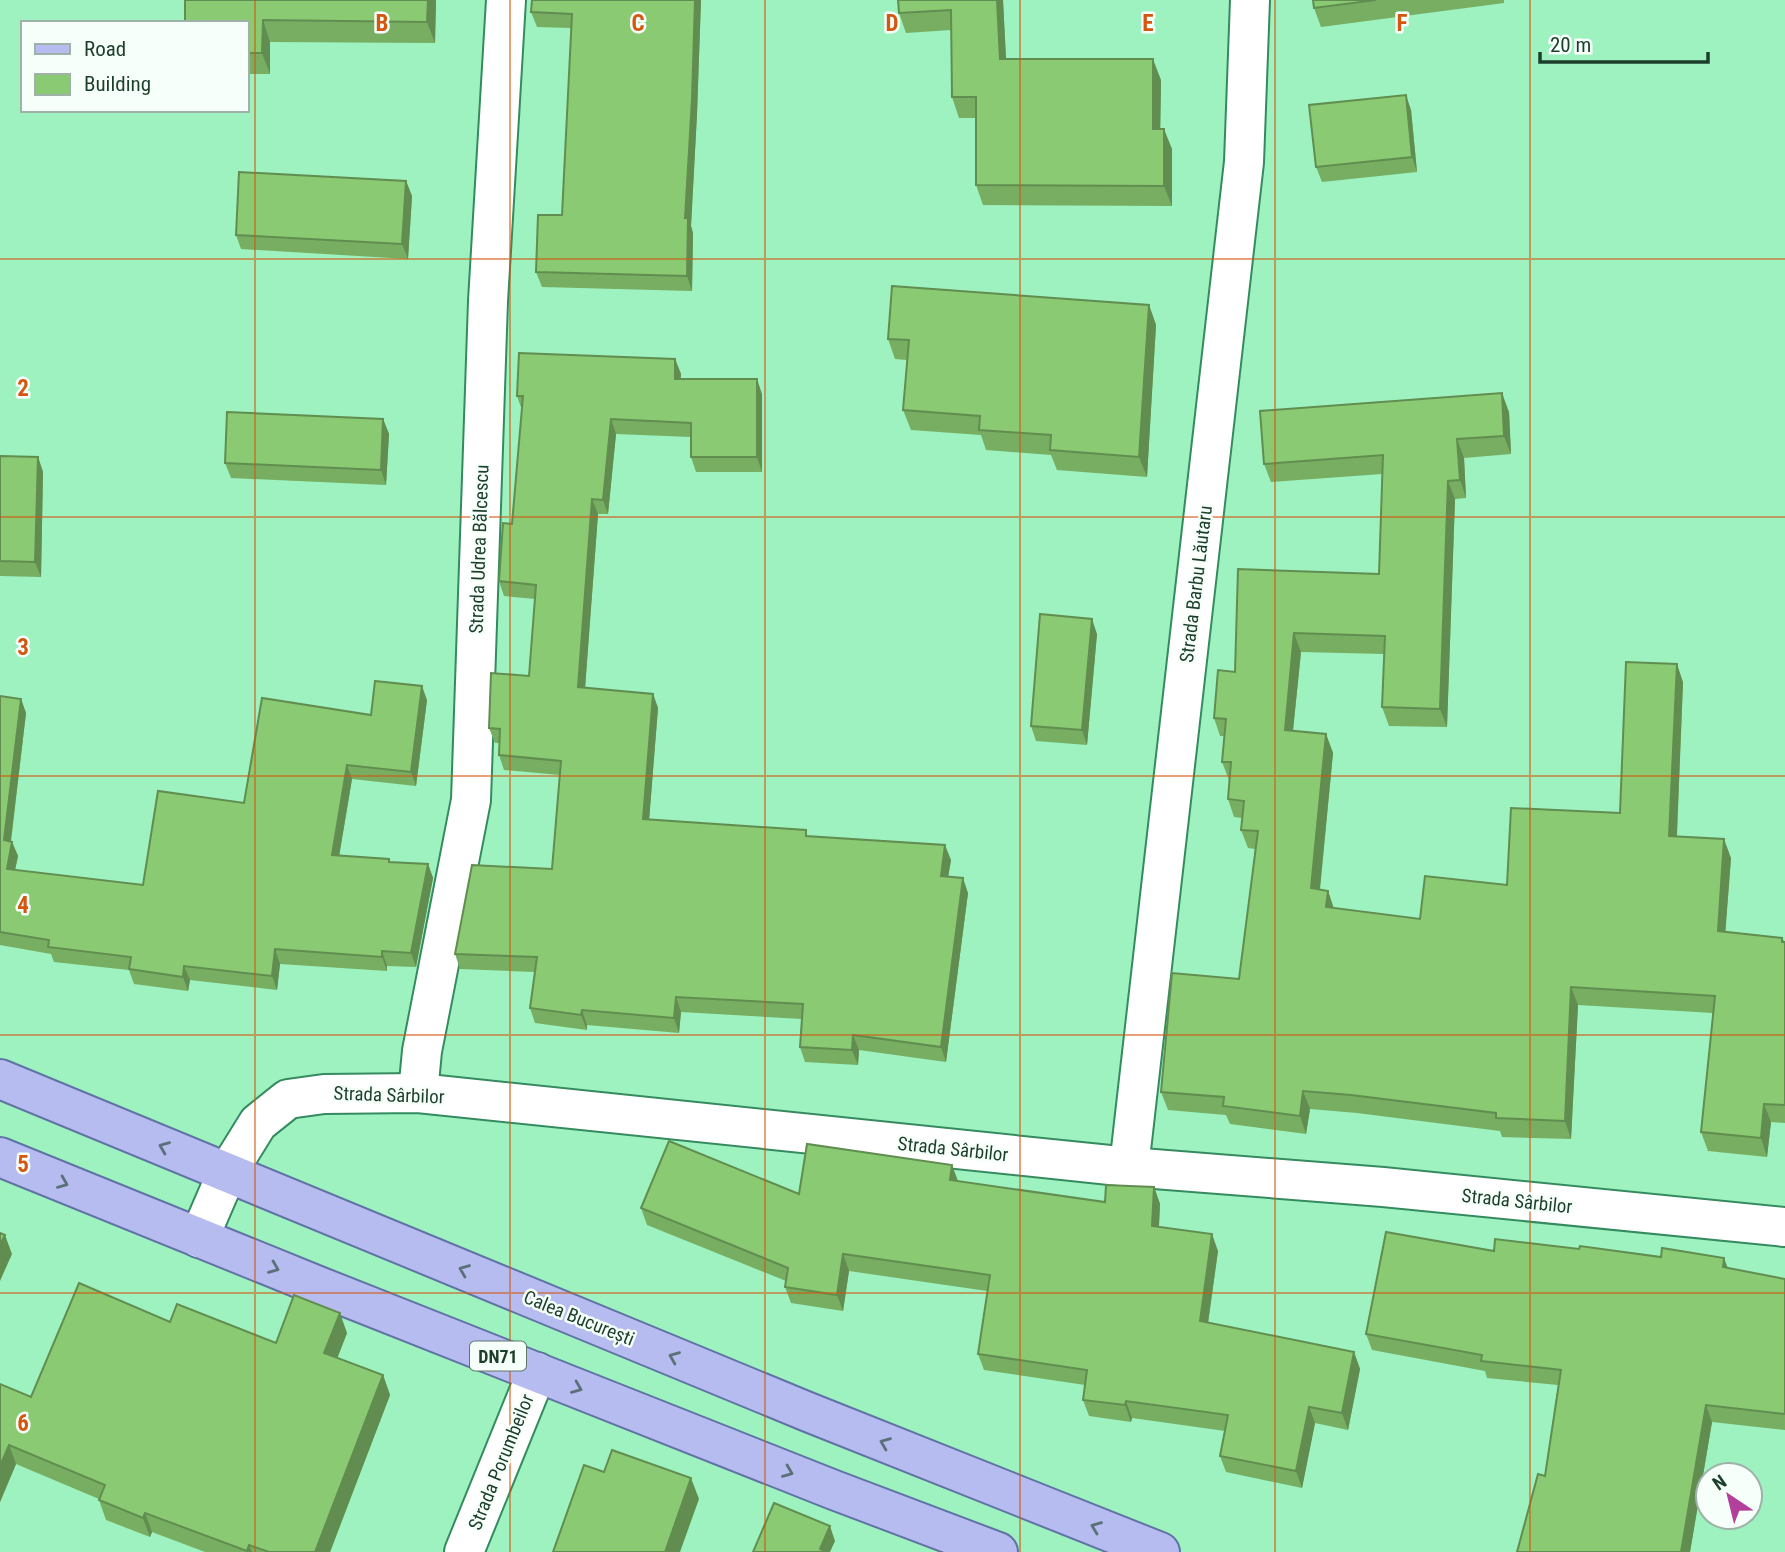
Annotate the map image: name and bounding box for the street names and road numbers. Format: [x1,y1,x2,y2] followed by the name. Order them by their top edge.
[465,464,493,634] street label: Strada Udrea Bălcescu
[1175,504,1217,664] street label: Strada Barbu Lăutaru
[333,1082,445,1108] street label: Strada Sârbilor
[897,1132,1010,1166] street label: Strada Sârbilor
[1461,1184,1574,1218] street label: Strada Sârbilor
[520,1285,638,1351] street label: Calea București
[470,1342,526,1371] road number: DN71
[463,1391,539,1533] street label: Strada Porumbeilor

